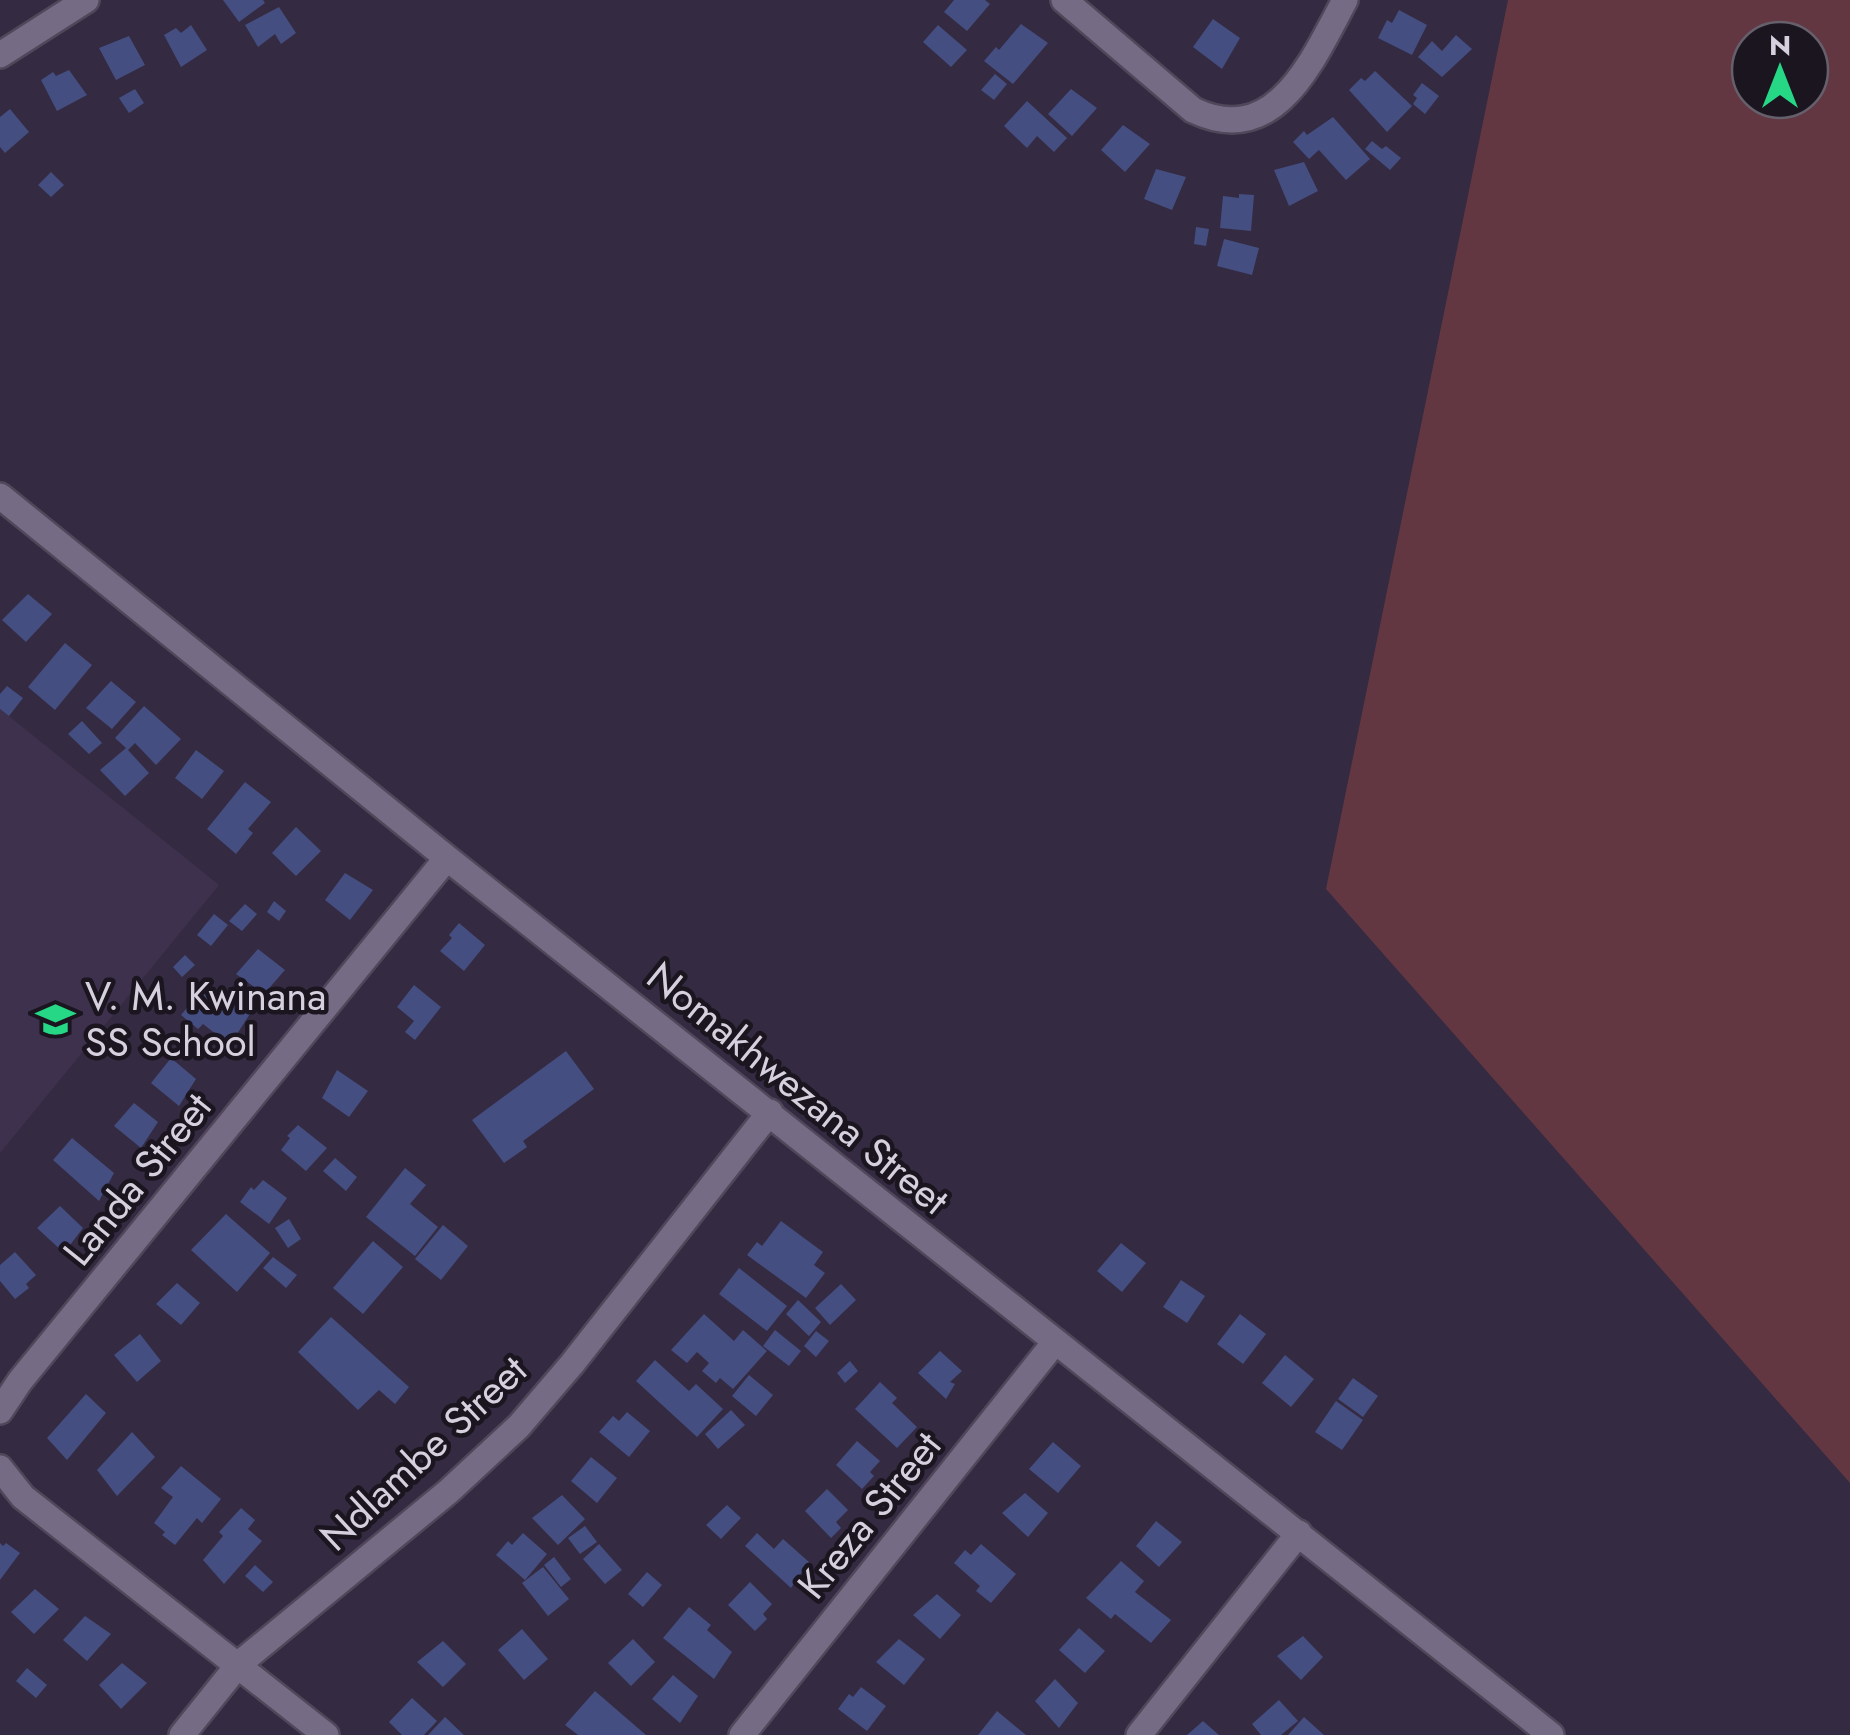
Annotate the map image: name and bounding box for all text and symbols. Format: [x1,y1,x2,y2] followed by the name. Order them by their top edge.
[1730,20,1830,120] north arrow
[1769,25,1791,66] text: N
[635,948,962,1228] street label: Nomakhwezana Street
[85,967,326,1071] place label: V. M. Kwinana SS School
[34,998,76,1040] school or university icon: V. M. Kwinana SS School
[49,1080,225,1278] street label: Landa Street
[307,1341,540,1564] street label: Ndlambe Street
[783,1418,955,1611] street label: Kreza Street

